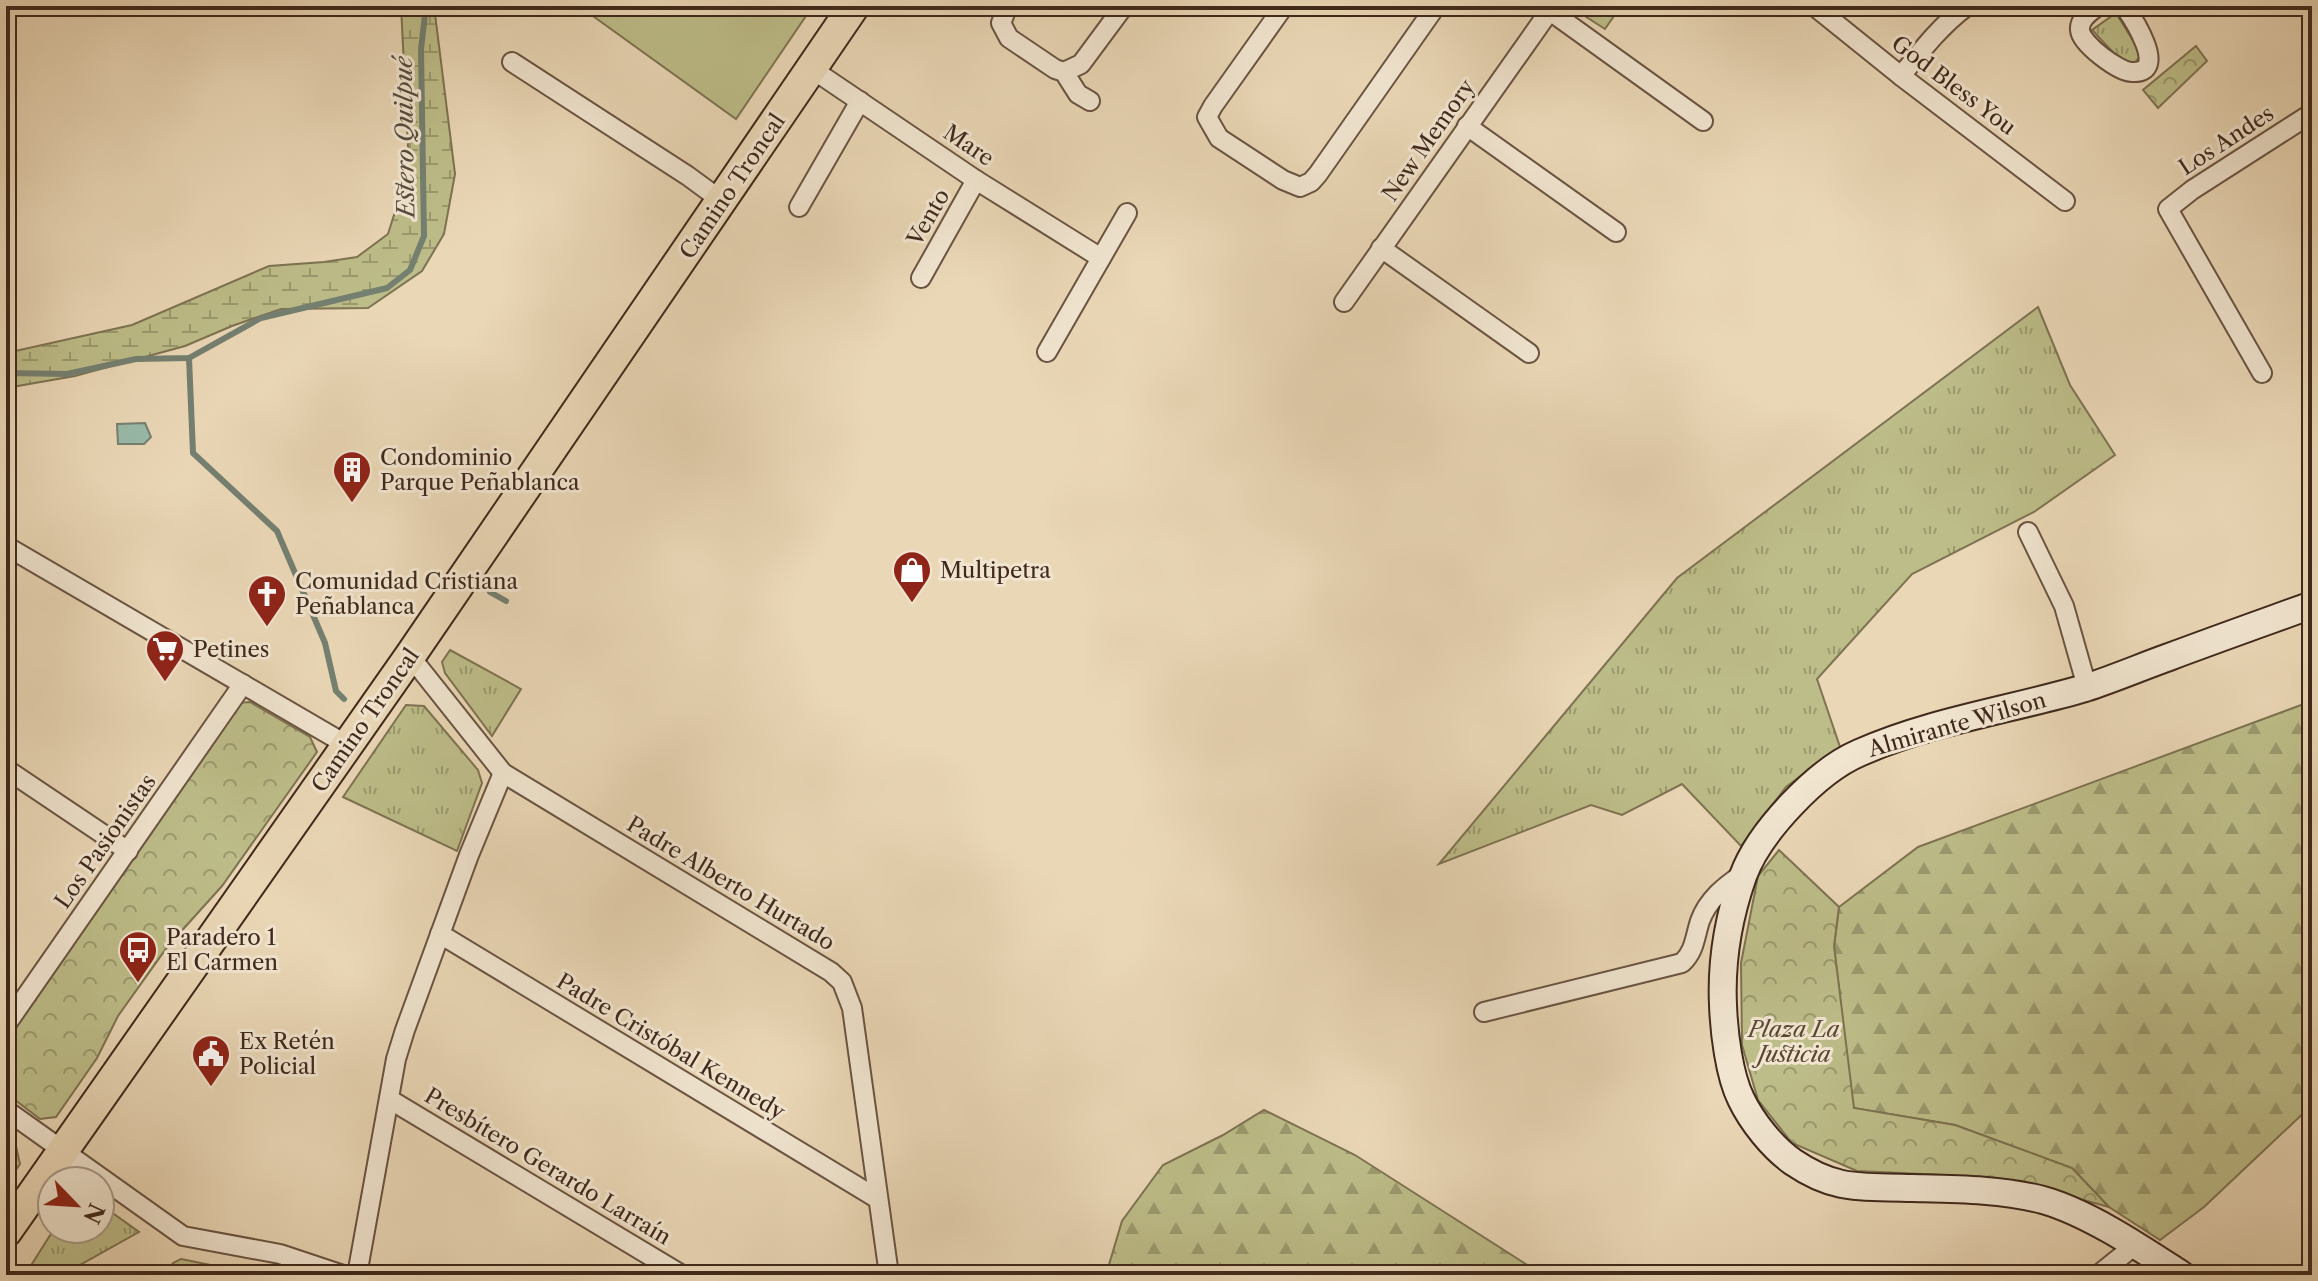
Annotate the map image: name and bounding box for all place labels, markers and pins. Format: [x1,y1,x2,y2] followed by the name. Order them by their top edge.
[380,444,580,496] place label: Condominio Parque Peñablanca
[331,449,373,504] building icon: Condominio Parque Peñablanca
[891,549,933,604] shop icon: Multipetra
[940,557,1051,584] place label: Multipetra
[295,568,518,620] place label: Comunidad Cristiana Peñablanca
[246,573,288,628] church icon: Comunidad Cristiana Peñablanca
[144,628,186,683] supermarket icon: Petines
[193,636,269,663] place label: Petines
[166,924,278,976] place label: Paradero 1 El Carmen
[117,929,159,984] bus stop icon: Paradero 1 El Carmen
[239,1028,335,1080] place label: Ex Retén Policial
[190,1033,232,1088] public building icon: Ex Retén Policial

